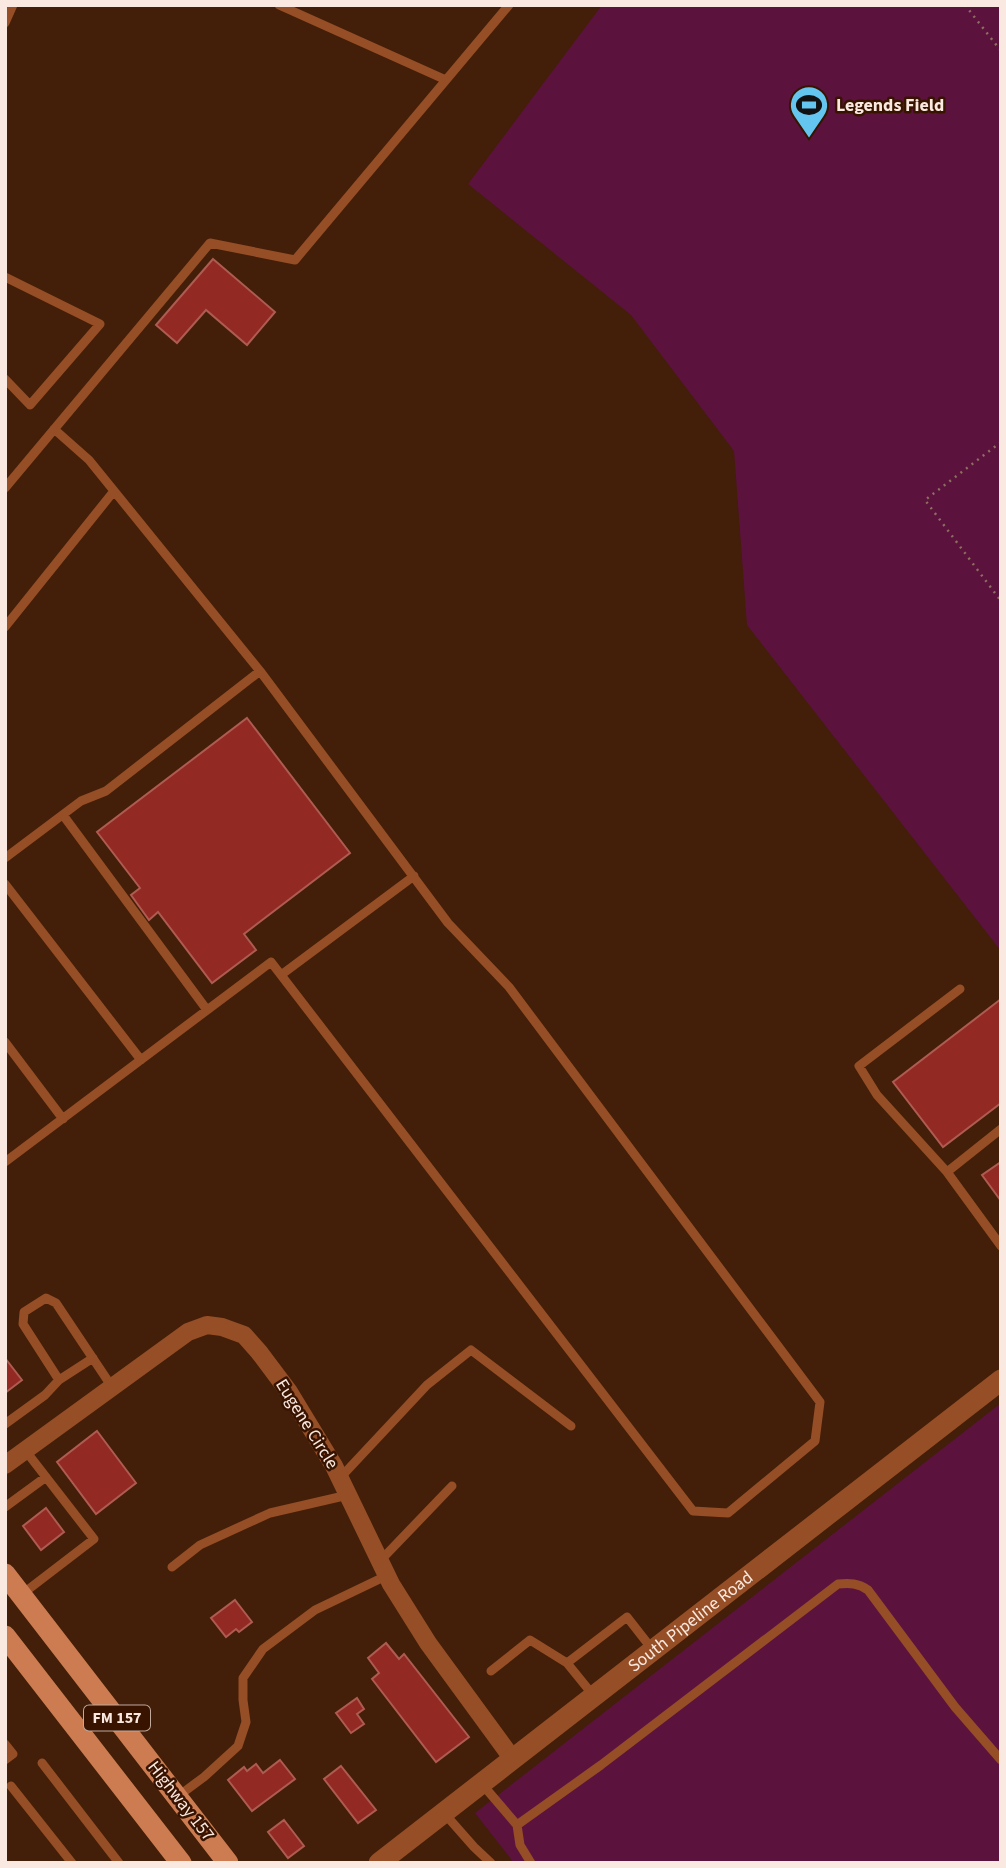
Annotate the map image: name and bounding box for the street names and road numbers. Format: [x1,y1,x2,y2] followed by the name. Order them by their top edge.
[269,1374,345,1474] street label: Eugene Circle
[622,1565,758,1678] street label: South Pipeline Road
[84,1706,150,1730] road number: FM 157
[142,1756,220,1846] street label: Highway 157

